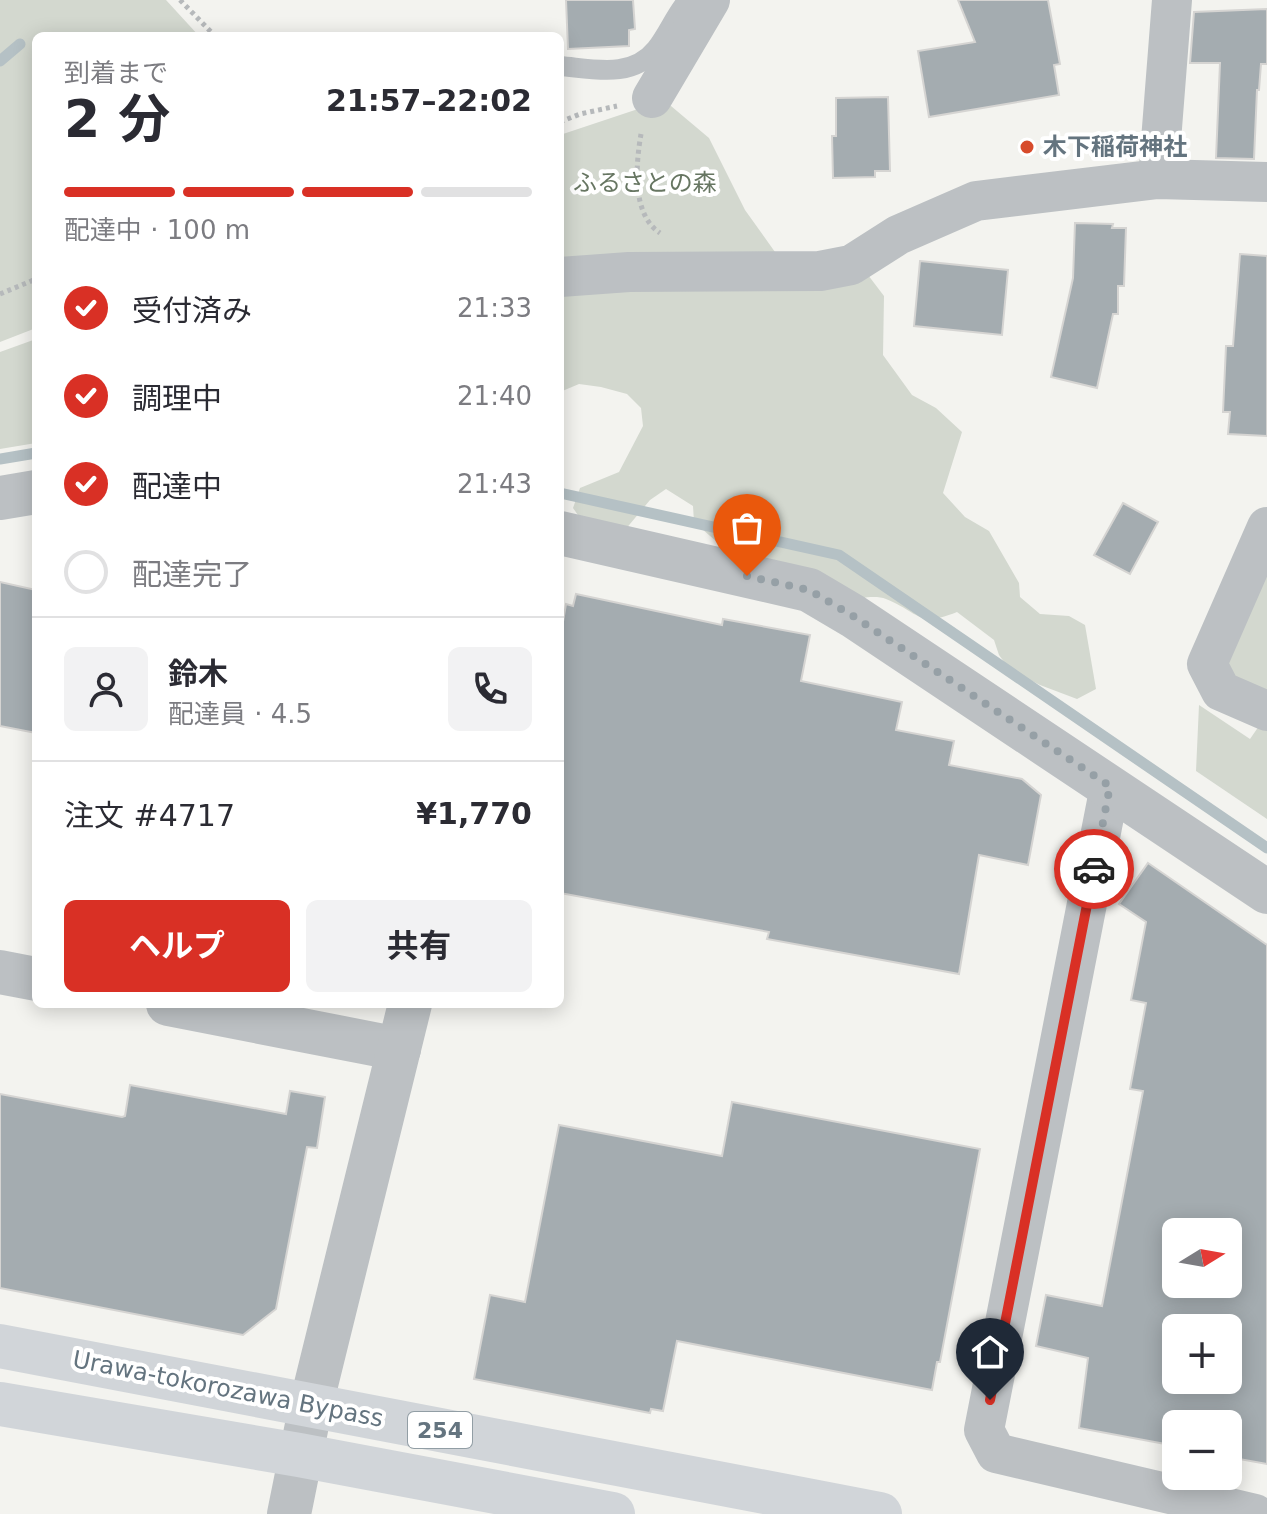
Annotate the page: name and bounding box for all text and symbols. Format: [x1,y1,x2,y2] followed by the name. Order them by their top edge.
[64,58,168,88] text: 到着まで
[326,83,532,118] text: 21:57–22:02
[64,89,170,149] text: 2 分
[1043,133,1187,161] place label: 木下稲荷神社
[1018,138,1036,156] marker: 木下稲荷神社
[573,169,717,197] park label: ふるさとの森
[64,215,250,245] text: 配達中 · 100 m
[64,286,108,330] icon: check
[132,293,252,328] text: 受付済み
[457,293,532,323] text: 21:33
[64,374,108,418] icon: check
[132,381,222,416] text: 調理中
[457,381,532,411] text: 21:40
[64,462,108,506] icon: check
[132,469,222,504] text: 配達中
[457,469,532,499] text: 21:43
[713,494,781,576] pin
[725,506,769,550] icon: bag
[132,557,252,592] text: 配達完了
[64,647,148,731] button: person
[448,647,532,731] button: phone
[168,656,228,691] text: 鈴木
[168,699,312,729] text: 配達員 · 4.5
[416,796,532,831] text: ¥1,770
[64,798,235,833] text: 注文 #4717
[1054,829,1134,909] courier
[1072,847,1116,891] icon: car
[64,900,290,992] button: ヘルプ
[306,900,532,992] button: 共有
[1162,1218,1242,1298] north arrow
[1162,1218,1242,1490] map controls
[1162,1314,1242,1394] button: +
[956,1318,1024,1400] pin
[968,1330,1012,1374] icon: home
[70,1345,386,1433] street label: Urawa-tokorozawa Bypass
[1162,1410,1242,1490] button: −
[408,1412,472,1448] road number: 254

